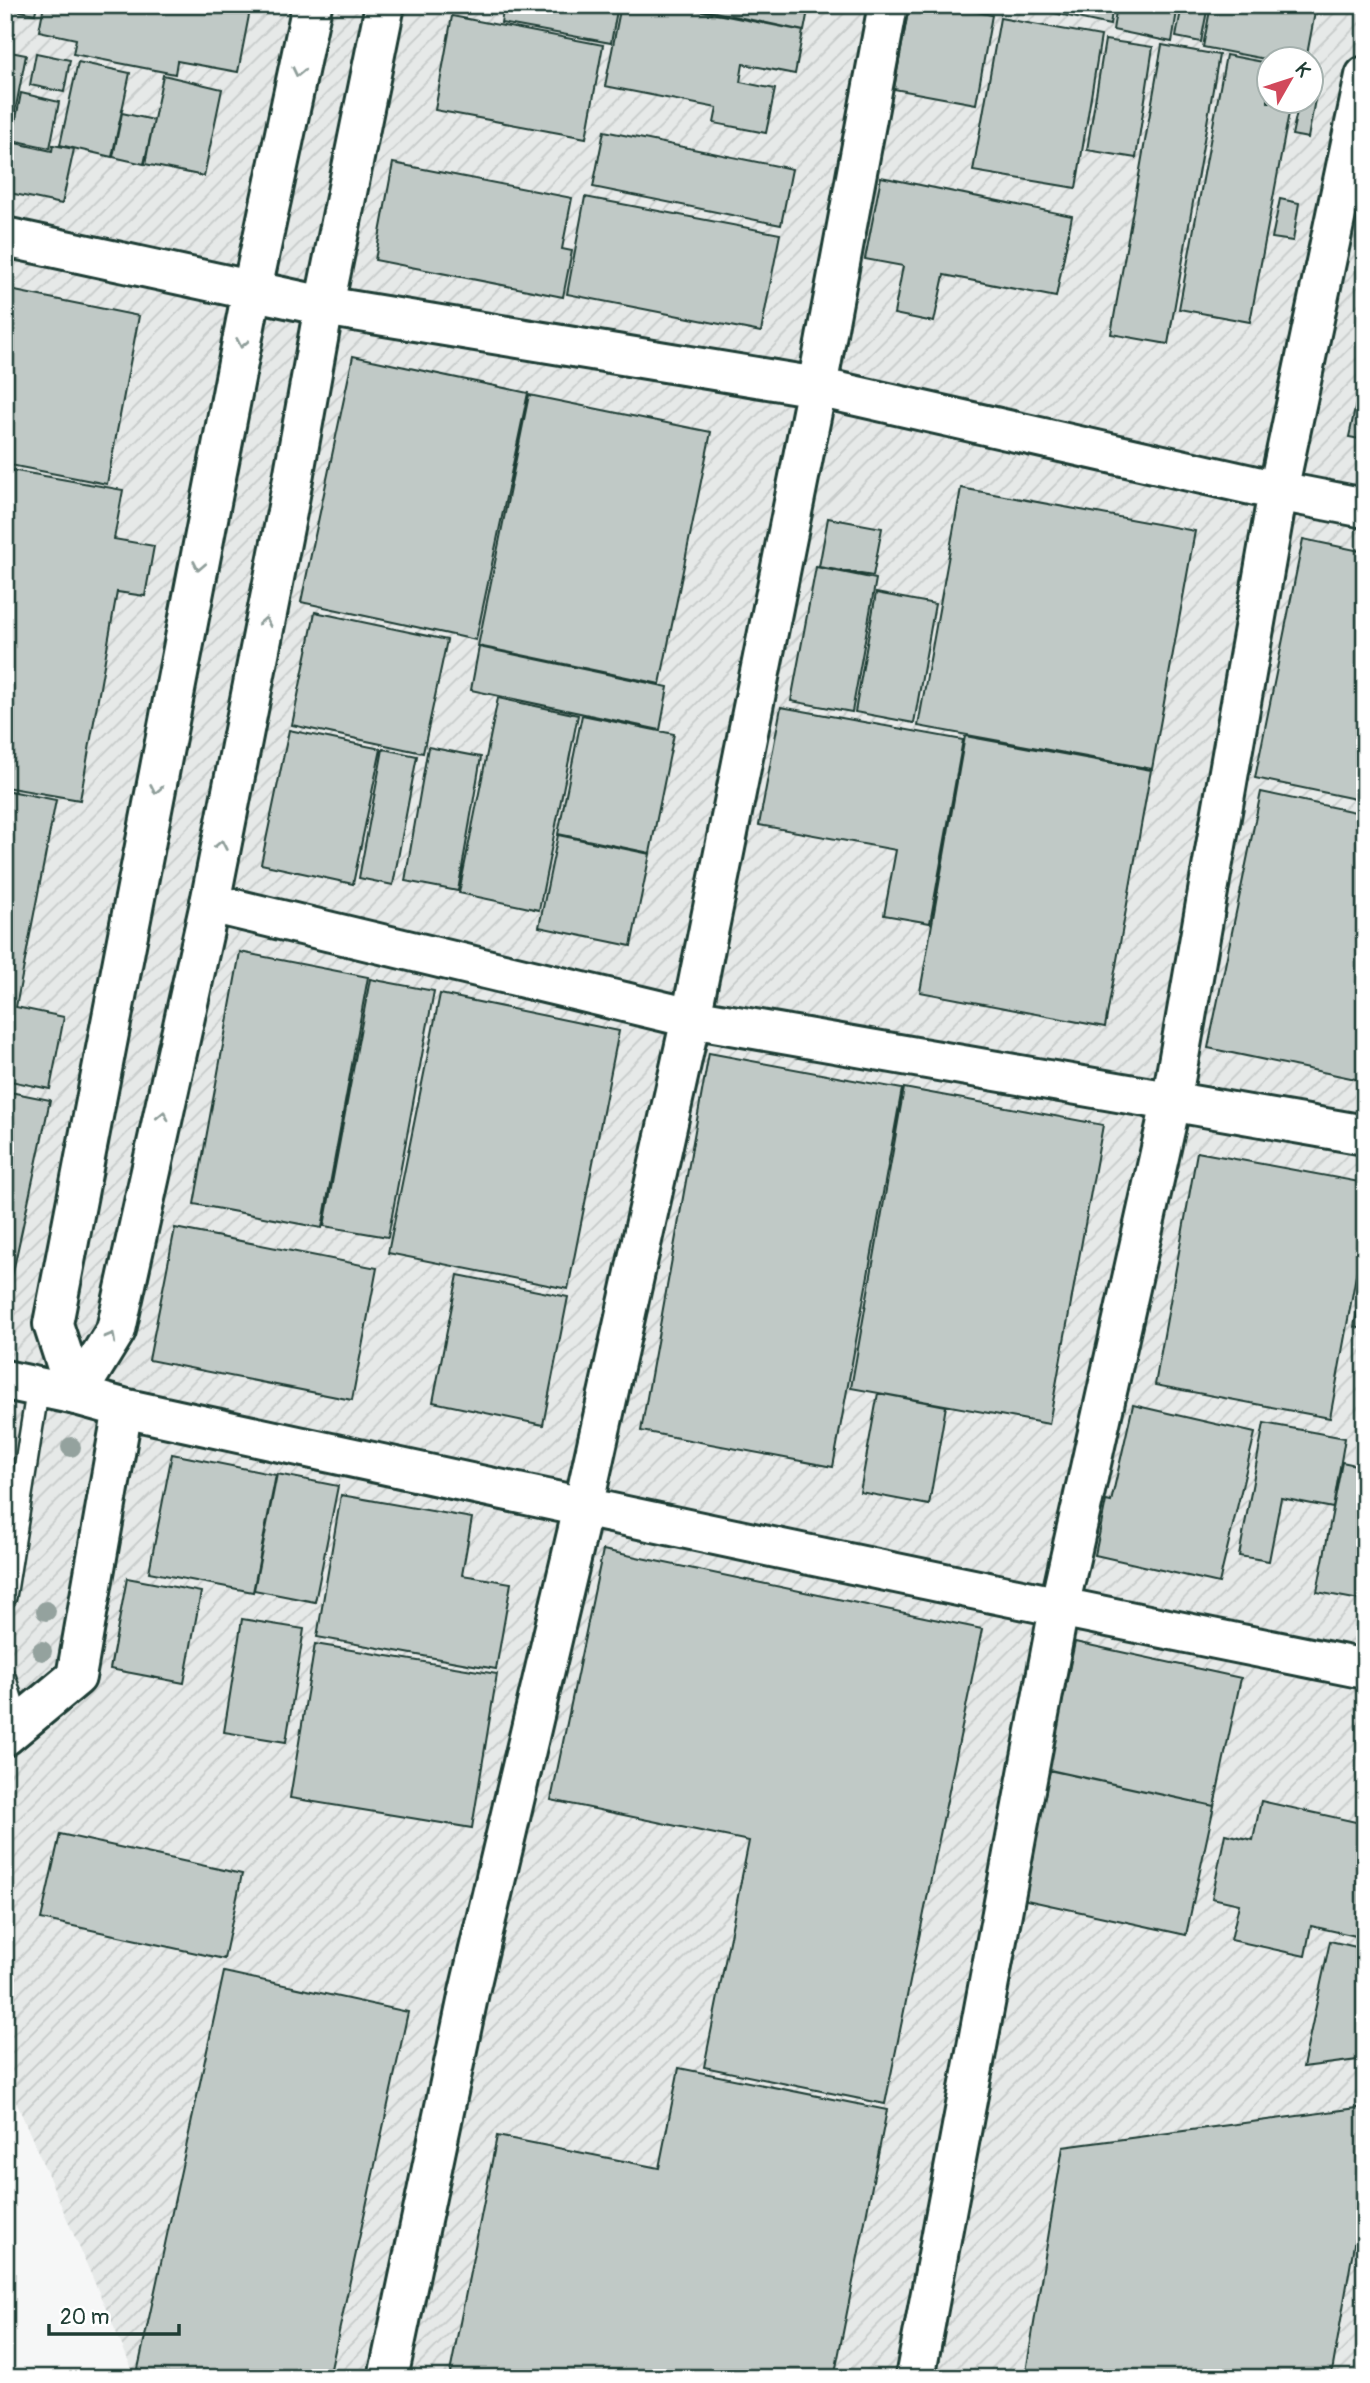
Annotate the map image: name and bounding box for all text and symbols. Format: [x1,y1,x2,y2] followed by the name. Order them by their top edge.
[1254,46,1324,116] north arrow
[1289,58,1316,82] text: K
[292,66,307,78] one-way arrow
[235,337,250,349] one-way arrow
[192,560,207,572] one-way arrow
[257,616,272,628] one-way arrow
[149,783,164,795] one-way arrow
[213,839,228,851] one-way arrow
[155,1110,170,1122] one-way arrow
[103,1331,116,1344] one-way arrow
[49,2292,178,2336] scale bar
[60,2304,109,2331] text: 20 m

